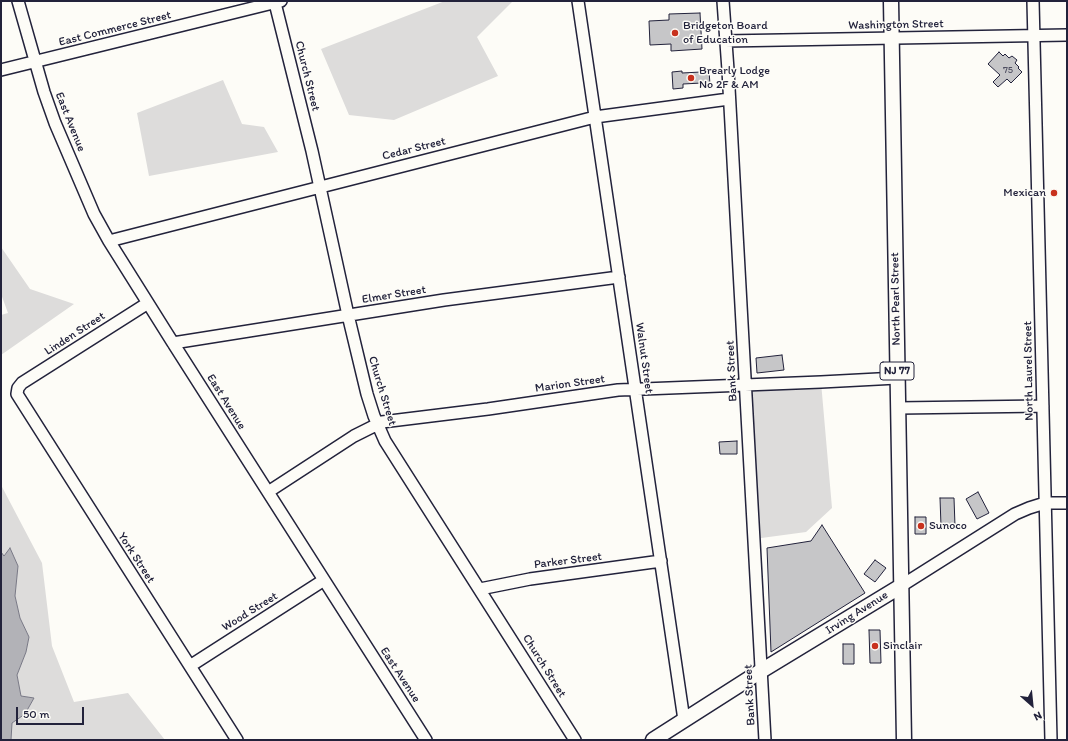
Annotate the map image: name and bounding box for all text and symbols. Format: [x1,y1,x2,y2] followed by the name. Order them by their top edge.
[57,8,173,50] street label: East Commerce Street
[848,17,944,33] street label: Washington Street
[683,19,768,47] place label: Bridgeton Board of Education
[670,28,680,38] marker: Bridgeton Board of Education
[291,39,323,113] street label: Church Street
[699,64,770,92] place label: Brearly Lodge No 2F & AM
[1003,64,1013,76] house number: 75
[686,73,696,83] marker: Brearly Lodge No 2F & AM
[52,90,88,154] street label: East Avenue
[381,134,447,164] street label: Cedar Street
[1003,186,1046,200] place label: Mexican
[1049,188,1059,198] marker: Mexican
[888,252,904,346] street label: North Pearl Street
[361,283,427,307] street label: Elmer Street
[42,309,108,359] street label: Linden Street
[1021,321,1037,421] street label: North Laurel Street
[632,322,656,394] street label: Walnut Street
[723,340,741,402] street label: Bank Street
[365,355,399,427] street label: Church Street
[880,362,914,380] road number: NJ 77
[203,372,249,432] street label: East Avenue
[534,372,606,396] street label: Marion Street
[929,519,967,533] place label: Sunoco
[916,521,926,531] marker: Sunoco
[114,530,158,586] street label: York Street
[533,550,603,572] street label: Parker Street
[823,588,891,638] street label: Irving Avenue
[219,589,281,635] street label: Wood Street
[519,632,569,700] street label: Church Street
[883,639,922,653] place label: Sinclair
[870,641,880,651] marker: Sinclair
[377,645,423,705] street label: East Avenue
[741,664,759,726] street label: Bank Street
[1012,685,1052,725] north arrow
[18,699,86,725] scale bar
[23,707,49,721] text: 50 m
[1031,709,1044,724] text: N

